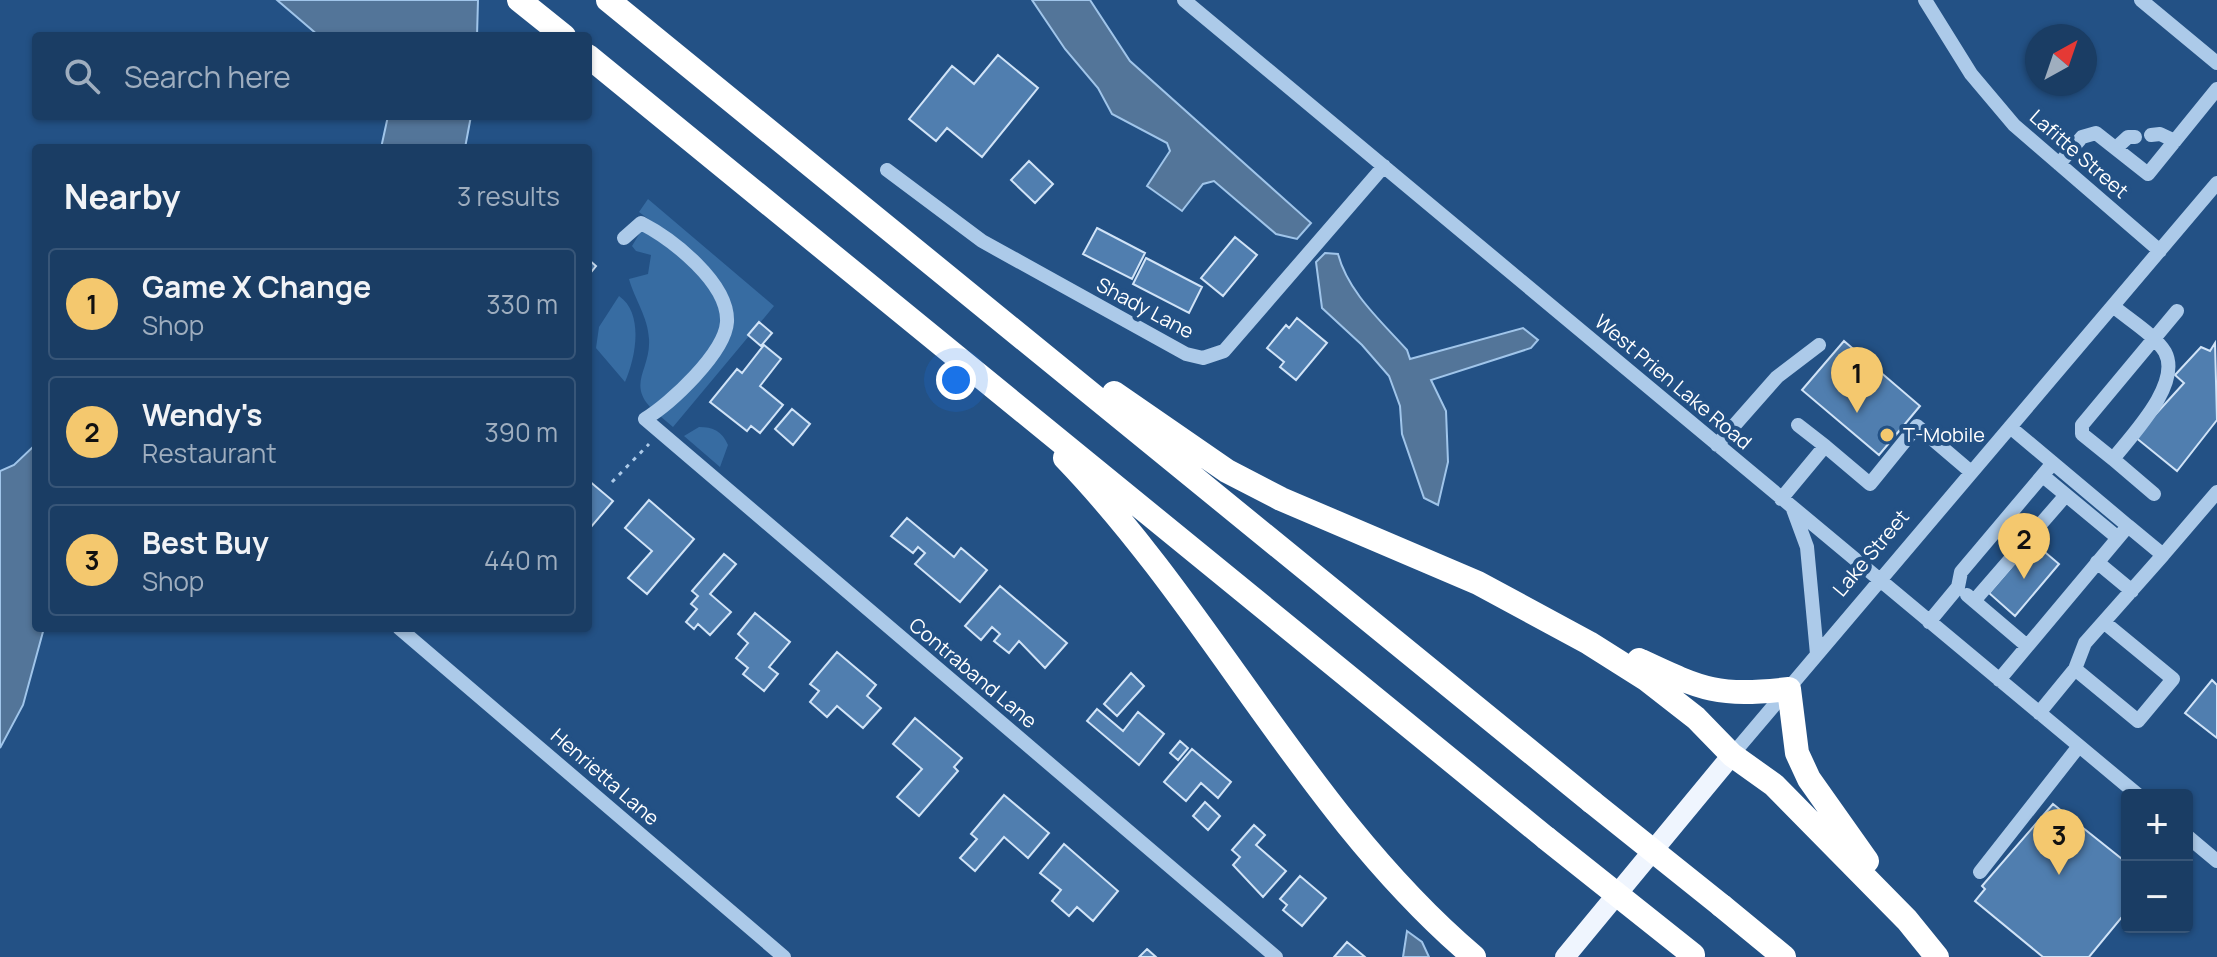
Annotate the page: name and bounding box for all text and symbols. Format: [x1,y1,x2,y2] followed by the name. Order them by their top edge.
[2025,24,2097,96] north arrow
[32,32,592,120] search box
[60,54,104,98] icon: search
[124,56,291,97] text: Search here
[2024,103,2134,204] street label: Lafitte Street
[64,173,180,219] text: Nearby
[457,178,560,214] text: 3 results
[142,266,371,307] text: Game X Change
[1092,271,1199,344] street label: Shady Lane
[86,286,98,322] text: 1
[486,286,558,322] text: 330 m
[142,307,204,343] text: Shop
[1589,308,1757,455] street label: West Prien Lake Road
[1831,347,1883,413] pin: 1
[936,360,976,400] your location
[142,394,263,435] text: Wendy's
[84,414,100,450] text: 2
[484,414,558,450] text: 390 m
[1903,421,1985,448] place label: T-Mobile
[1878,426,1896,444] marker: T-Mobile
[142,435,277,471] text: Restaurant
[1826,504,1915,602] street label: Lake Street
[1998,513,2050,579] pin: 2
[142,522,269,563] text: Best Buy
[84,542,100,578] text: 3
[484,542,558,578] text: 440 m
[142,563,204,599] text: Shop
[904,611,1043,734] street label: Contraband Lane
[545,722,665,831] street label: Henrietta Lane
[2121,789,2193,933] map controls
[2121,789,2193,861] button: +
[2033,809,2085,875] pin: 3
[2121,861,2193,933] button: −

